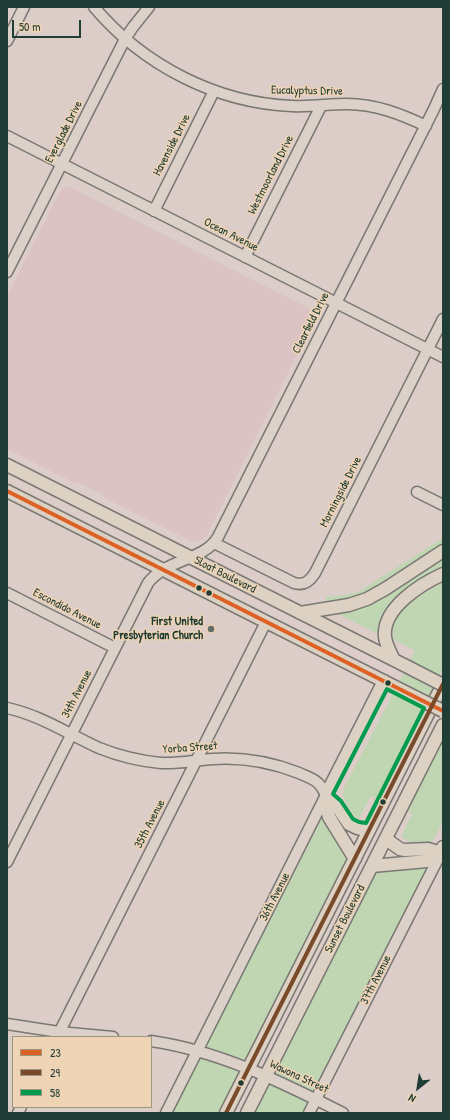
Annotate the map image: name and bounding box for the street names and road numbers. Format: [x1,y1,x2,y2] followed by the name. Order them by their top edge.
[271,83,343,99] street label: Eucalyptus Drive
[42,99,86,165] street label: Everglade Drive
[150,112,194,178] street label: Havenside Drive
[245,133,297,217] street label: Westmoorland Drive
[201,215,261,255] street label: Ocean Avenue
[289,290,333,356] street label: Clearfield Drive
[317,454,365,530] street label: Morningside Drive
[192,553,258,597] street label: Sloat Boulevard
[30,586,104,632] street label: Escondido Avenue
[59,667,95,721] street label: 34th Avenue
[162,739,218,757] street label: Yorba Street
[132,797,168,851] street label: 35th Avenue
[257,870,293,924] street label: 36th Avenue
[322,883,368,955] street label: Sunset Boulevard
[357,953,395,1007] street label: 37th Avenue
[267,1057,331,1097] street label: Wawona Street

